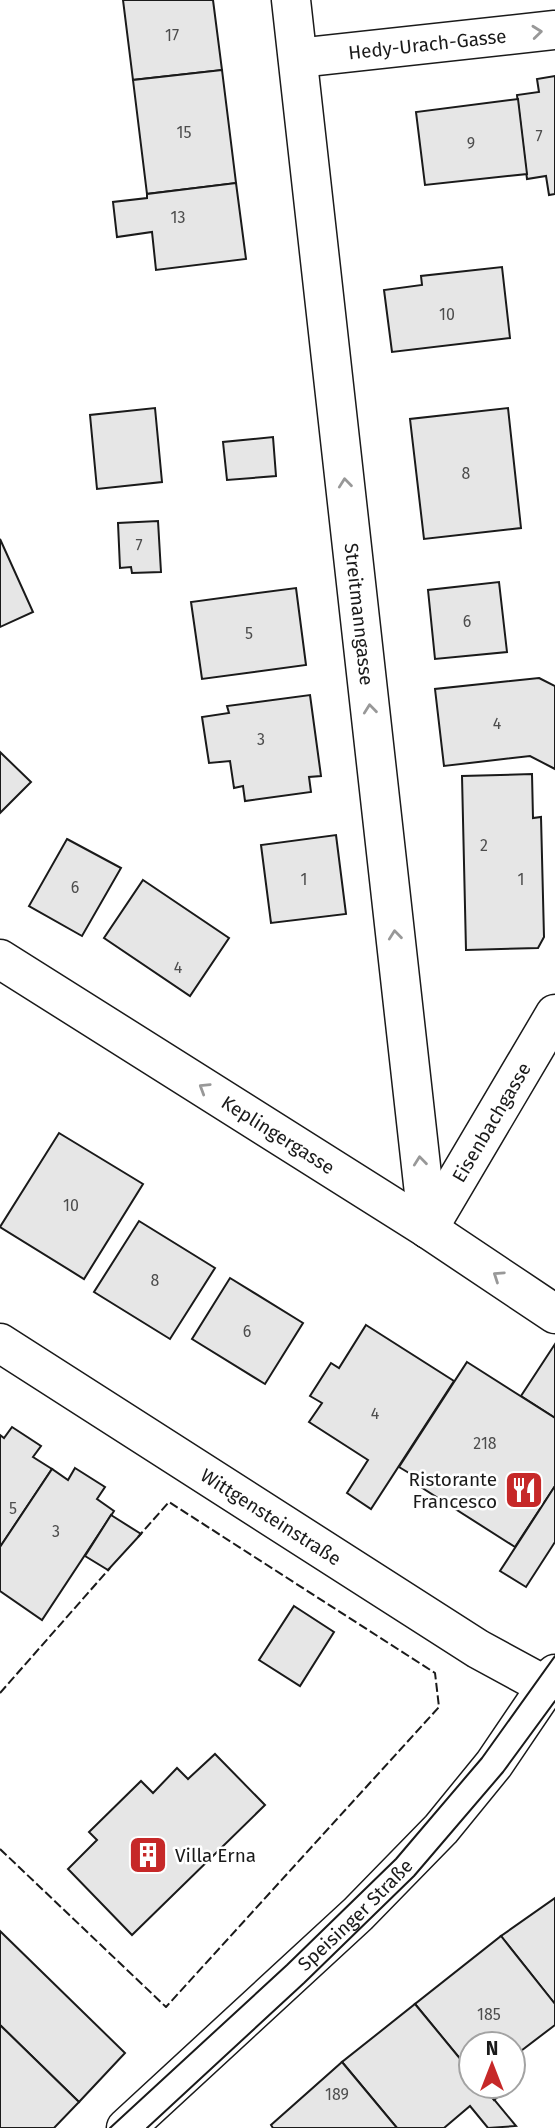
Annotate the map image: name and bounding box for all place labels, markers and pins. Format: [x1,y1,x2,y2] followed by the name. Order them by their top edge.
[409,1468,497,1513] place label: Ristorante Francesco
[503,1469,545,1511] restaurant icon: Ristorante Francesco
[127,1834,169,1876] building icon: Villa Erna
[175,1844,256,1867] place label: Villa Erna

